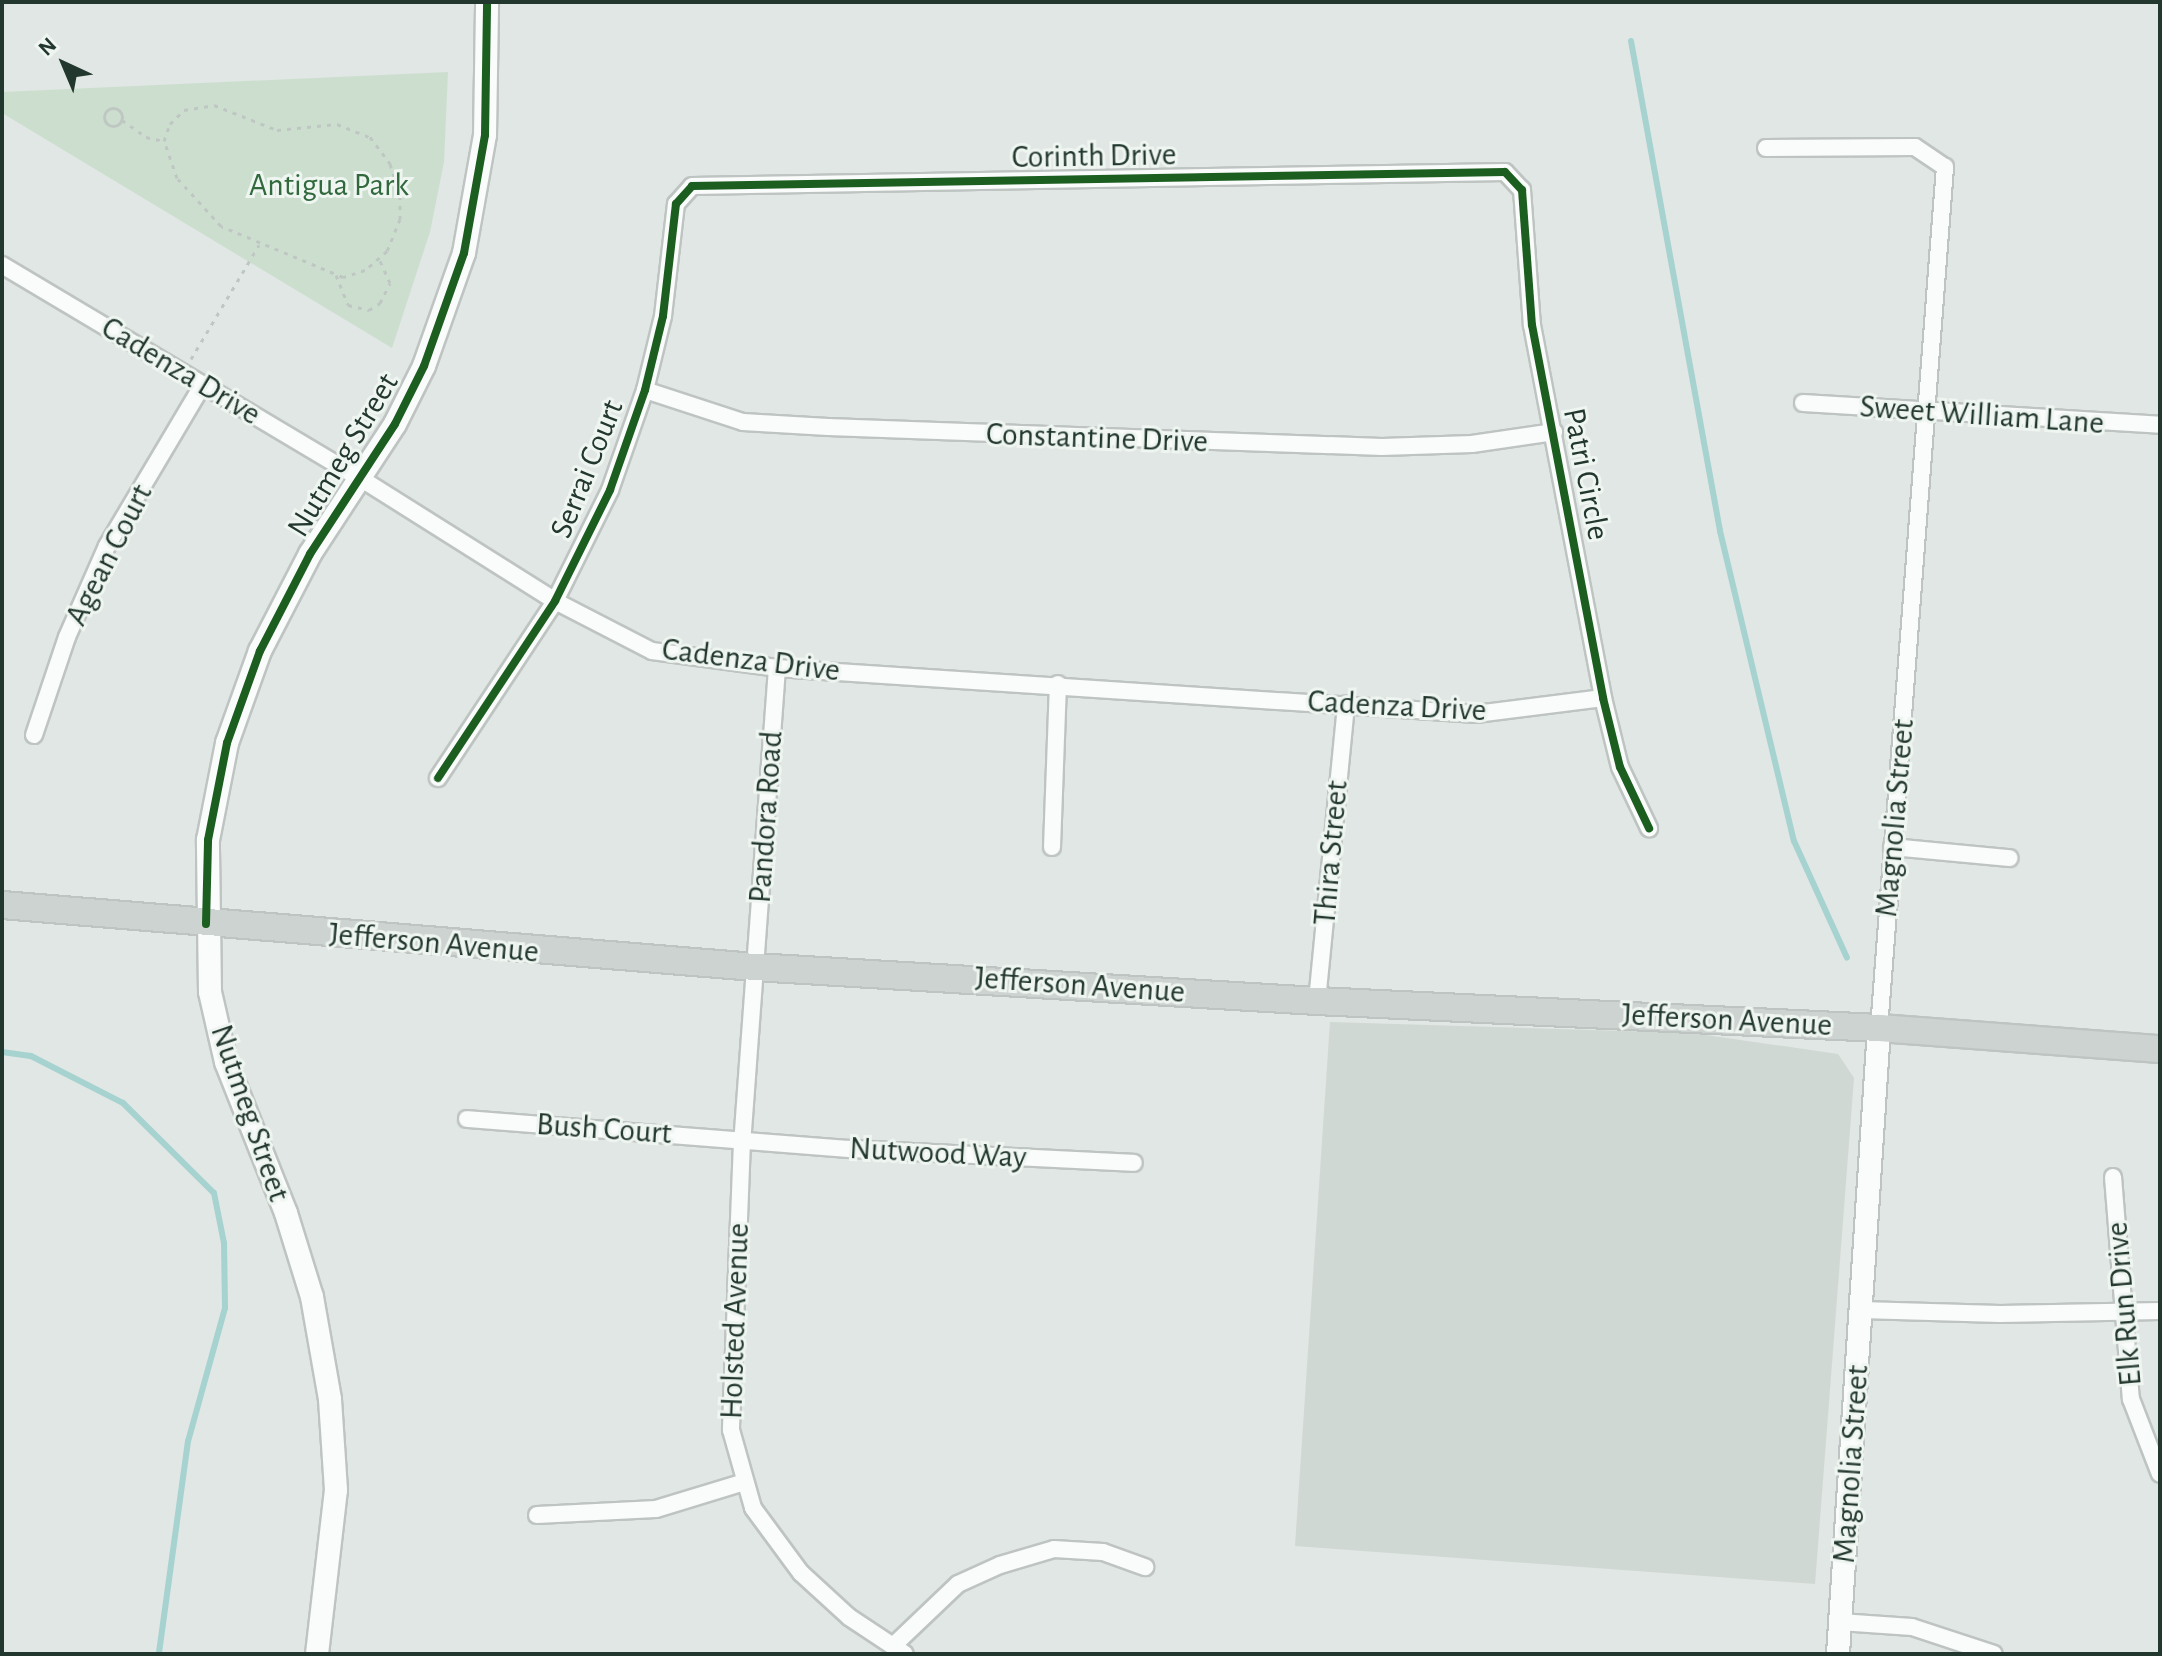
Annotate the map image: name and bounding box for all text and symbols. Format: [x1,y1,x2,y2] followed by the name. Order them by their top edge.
[24,24,104,104] north arrow
[34,34,60,60] text: N
[1011,135,1177,177] street label: Corinth Drive
[249,166,409,204] park label: Antigua Park
[94,308,268,434] street label: Cadenza Drive
[279,366,407,544] street label: Nutmeg Street
[1859,387,2105,443] street label: Sweet William Lane
[542,394,632,544] street label: Serrai Court
[1554,405,1618,543] street label: Patri Circle
[985,415,1209,461] street label: Constantine Drive
[57,478,161,632] street label: Agean Court
[660,630,842,690] street label: Cadenza Drive
[1307,682,1487,730] street label: Cadenza Drive
[1867,717,1923,919] street label: Magnolia Street
[741,730,791,904] street label: Pandora Road
[1306,779,1356,927] street label: Thira Street
[328,915,540,971] street label: Jefferson Avenue
[974,959,1186,1011] street label: Jefferson Avenue
[1621,995,1833,1045] street label: Jefferson Avenue
[202,1020,298,1206] street label: Nutmeg Street
[535,1105,673,1153] street label: Bush Court
[848,1129,1028,1177] street label: Nutwood Way
[2098,1220,2150,1388] street label: Elk Run Drive
[712,1222,758,1420] street label: Holsted Avenue
[1825,1364,1877,1564] street label: Magnolia Street

